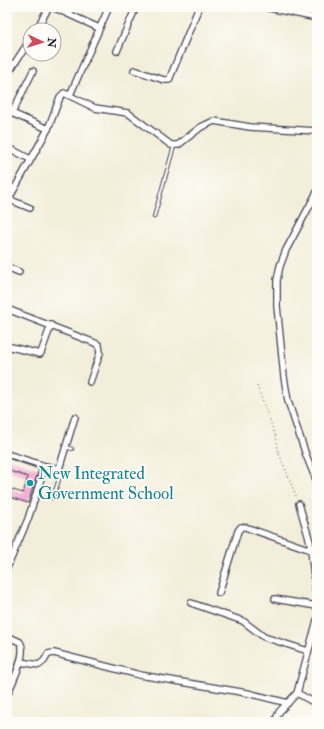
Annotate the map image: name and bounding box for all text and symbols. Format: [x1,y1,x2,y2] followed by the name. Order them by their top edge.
[22,22,62,62] north arrow
[45,36,58,49] text: N
[38,463,174,504] place label: New Integrated Government School
[25,478,35,488] marker: New Integrated Government School

